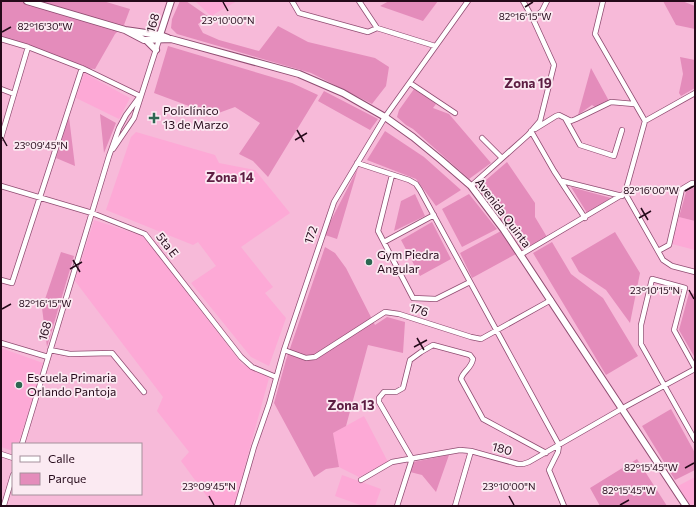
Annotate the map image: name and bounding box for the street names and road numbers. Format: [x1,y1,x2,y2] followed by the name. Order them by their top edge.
[142,11,162,34] street label: 168
[473,175,534,250] street label: Avenida Quinta
[300,224,320,246] street label: 172
[154,229,182,260] street label: 5ta E
[408,299,430,319] street label: 176
[35,319,53,342] street label: 168
[491,439,514,457] street label: 180

